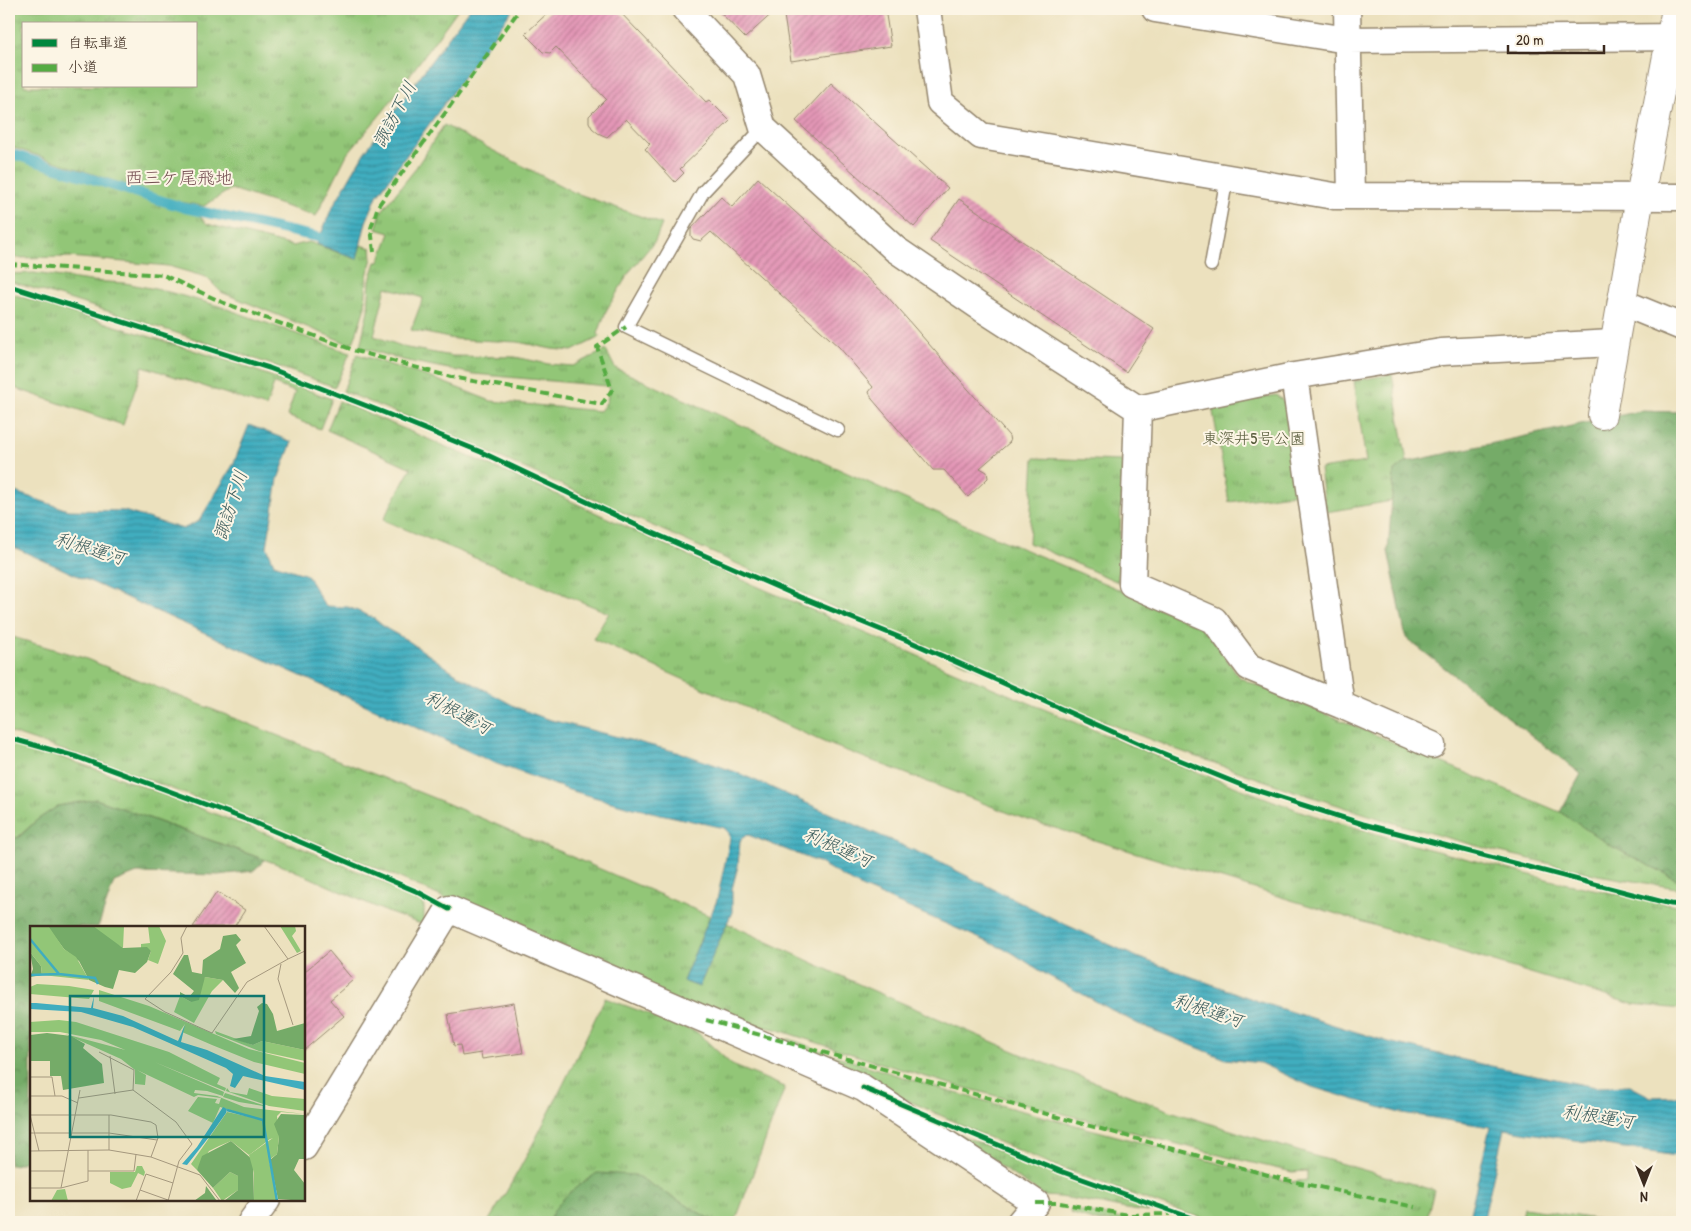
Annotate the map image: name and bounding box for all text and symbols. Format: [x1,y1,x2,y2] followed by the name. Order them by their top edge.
[22,22,198,88] legend
[1508,22,1605,54] scale bar
[1516,29,1543,50] text: 20 m
[68,32,128,53] text: 自転車道
[68,56,98,77] text: 小道
[366,76,422,152] water label: 諏訪下川
[125,165,233,190] district label: 西三ケ尾飛地
[1203,427,1305,449] park label: 東深井5号公園
[207,467,253,543] water label: 諏訪下川
[52,526,131,571] water label: 利根運河
[420,684,498,741] water label: 利根運河
[800,821,879,874] water label: 利根運河
[30,926,305,1201] inset map
[1170,987,1249,1034] water label: 利根運河
[1560,1098,1638,1134] water label: 利根運河
[1618,1158,1668,1208] north arrow
[1640,1188,1648,1207] text: N

